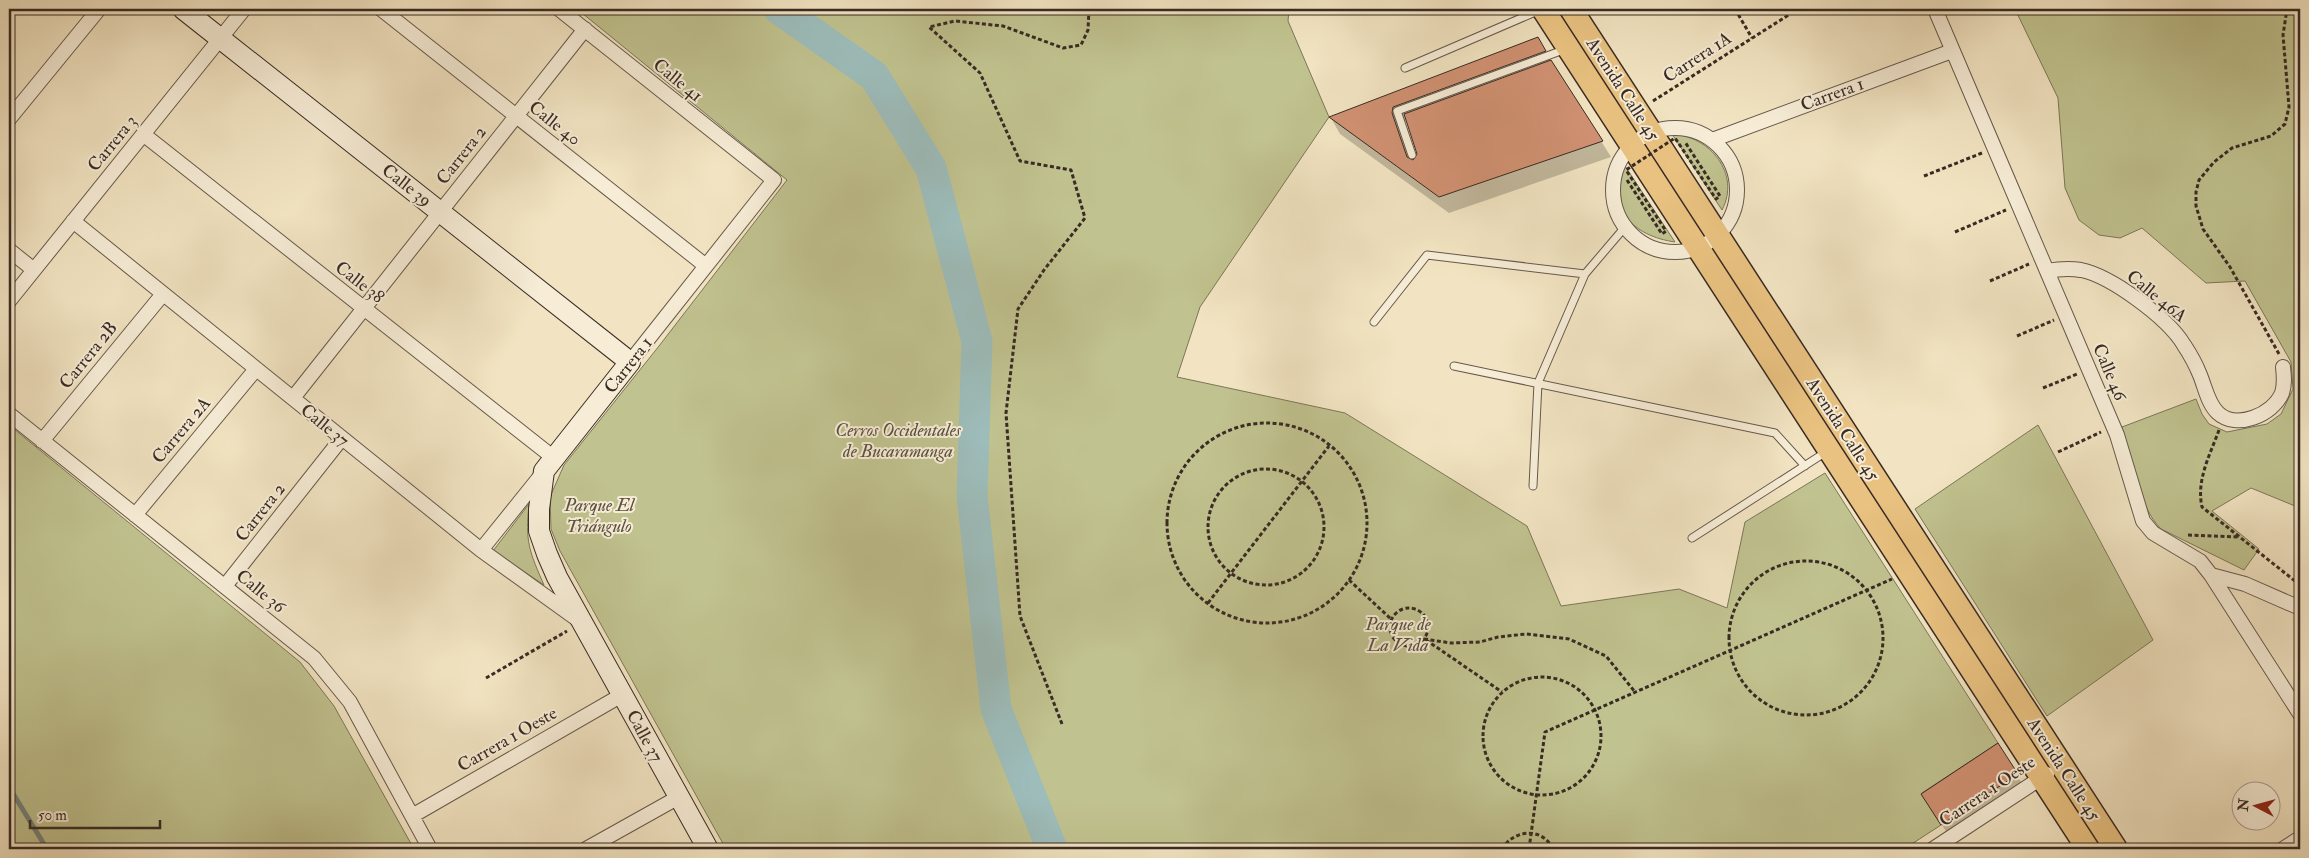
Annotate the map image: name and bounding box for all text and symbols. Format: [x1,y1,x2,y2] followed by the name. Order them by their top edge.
[1659,26,1736,88] street label: Carrera 1A
[1580,32,1665,145] street label: Avenida Calle 45
[648,53,707,107] street label: Calle 41
[1797,72,1867,117] street label: Carrera 1
[524,96,585,151] street label: Calle 40
[83,110,142,176] street label: Carrera 3
[431,121,492,189] street label: Carrera 2
[377,159,436,212] street label: Calle 39
[330,256,389,309] street label: Calle 38
[2122,265,2192,328] street label: Calle 46A
[54,317,123,394] street label: Carrera 2B
[599,332,658,398] street label: Carrera 1
[2087,340,2132,405] street label: Calle 46
[1800,372,1885,485] street label: Avenida Calle 45
[147,392,216,468] street label: Carrera 2A
[296,399,354,452] street label: Calle 37
[835,419,962,463] park label: Cerros Occidentales de Bucaramanga
[230,478,291,546] street label: Carrera 2
[563,494,636,538] park label: Parque El Triángulo
[231,565,291,619] street label: Calle 36
[1364,613,1432,657] park label: Parque de La Vida
[453,701,562,777] street label: Carrera 1 Oeste
[621,706,668,766] street label: Calle 37
[2021,712,2106,825] street label: Avenida Calle 45
[1935,751,2040,832] street label: Carrera 1 Oeste
[2232,780,2282,830] north arrow
[2234,797,2253,813] text: N
[30,798,160,830] scale bar
[38,806,67,825] text: 50 m

